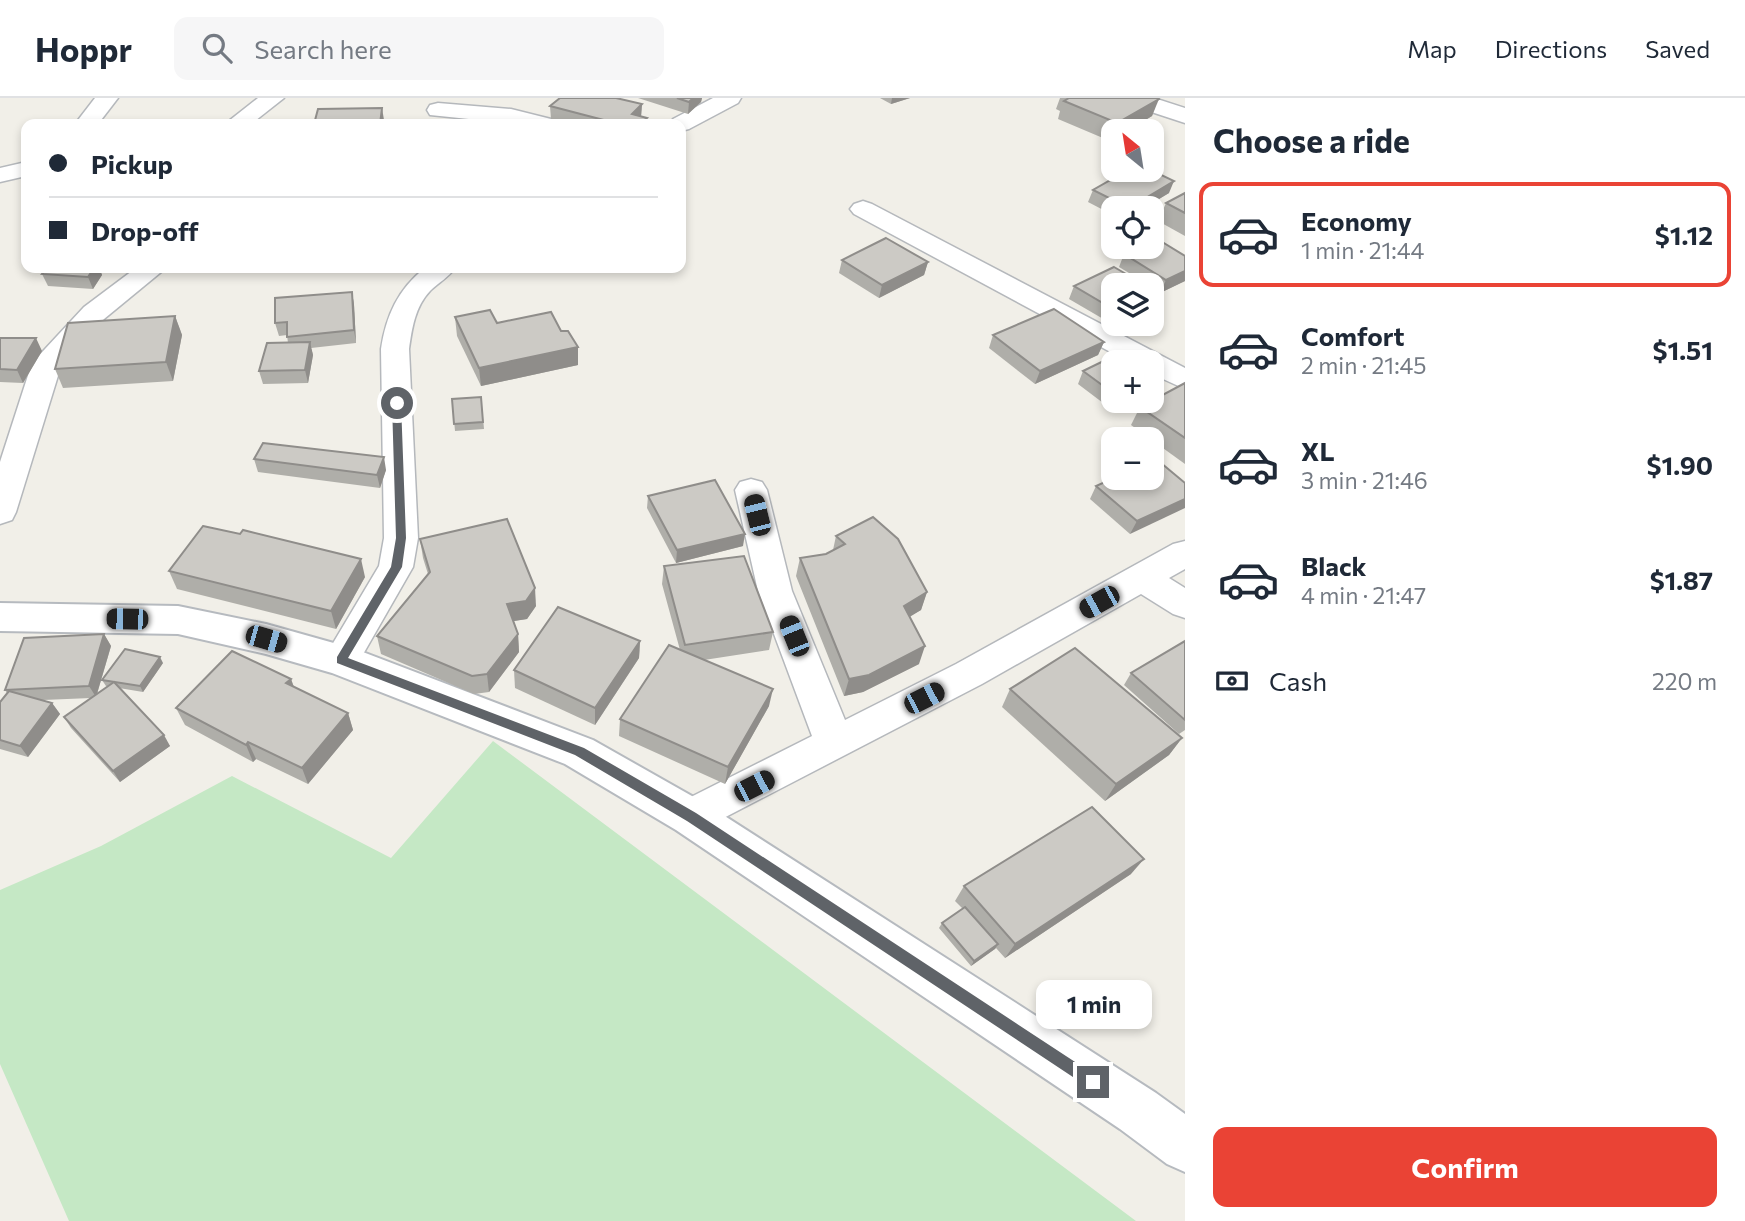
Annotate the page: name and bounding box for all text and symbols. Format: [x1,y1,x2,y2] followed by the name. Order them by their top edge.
[174,17,664,80] search box
[35,28,132,69] text: Hoppr
[198,29,236,67] icon: search
[254,33,392,64] text: Search here
[1407,34,1457,63] text: Map
[1495,34,1607,63] text: Directions
[1645,34,1710,63] text: Saved
[1101,119,1164,182] north arrow
[1101,119,1164,490] map controls
[1213,120,1410,160] text: Choose a ride
[91,148,173,179] text: Pickup
[1101,196,1164,259] button: locate
[1217,203,1280,266] icon: car
[1301,205,1412,236] text: Economy
[91,215,198,246] text: Drop-off
[1655,219,1713,250] text: $1.12
[1301,236,1424,264] text: 1 min · 21:44
[1101,273,1164,336] button: layers
[1217,318,1280,381] icon: car
[1301,320,1404,351] text: Comfort
[1652,334,1713,365] text: $1.51
[1101,350,1164,413] button: +
[1301,351,1427,379] text: 2 min · 21:45
[381,387,413,419] route start
[1101,427,1164,490] button: −
[1217,433,1280,496] icon: car
[1301,435,1335,466] text: XL
[1646,449,1713,480] text: $1.90
[1301,466,1428,494] text: 3 min · 21:46
[742,492,773,538] car
[1217,548,1280,611] icon: car
[1301,550,1367,581] text: Black
[1650,564,1713,595] text: $1.87
[1301,581,1426,609] text: 4 min · 21:47
[1076,583,1123,621] car
[106,608,149,630] car
[777,613,812,659] car
[243,623,290,655] car
[1213,662,1251,700] icon: cash
[1269,665,1327,696] text: Cash
[1652,667,1717,695] text: 220 m
[901,679,948,717] car
[731,767,778,805] car
[1035,981,1151,1030] callout: 1 min
[1067,990,1121,1018] text: 1 min
[1077,1066,1109,1098] route end
[1213,1127,1717,1207] button: Confirm

